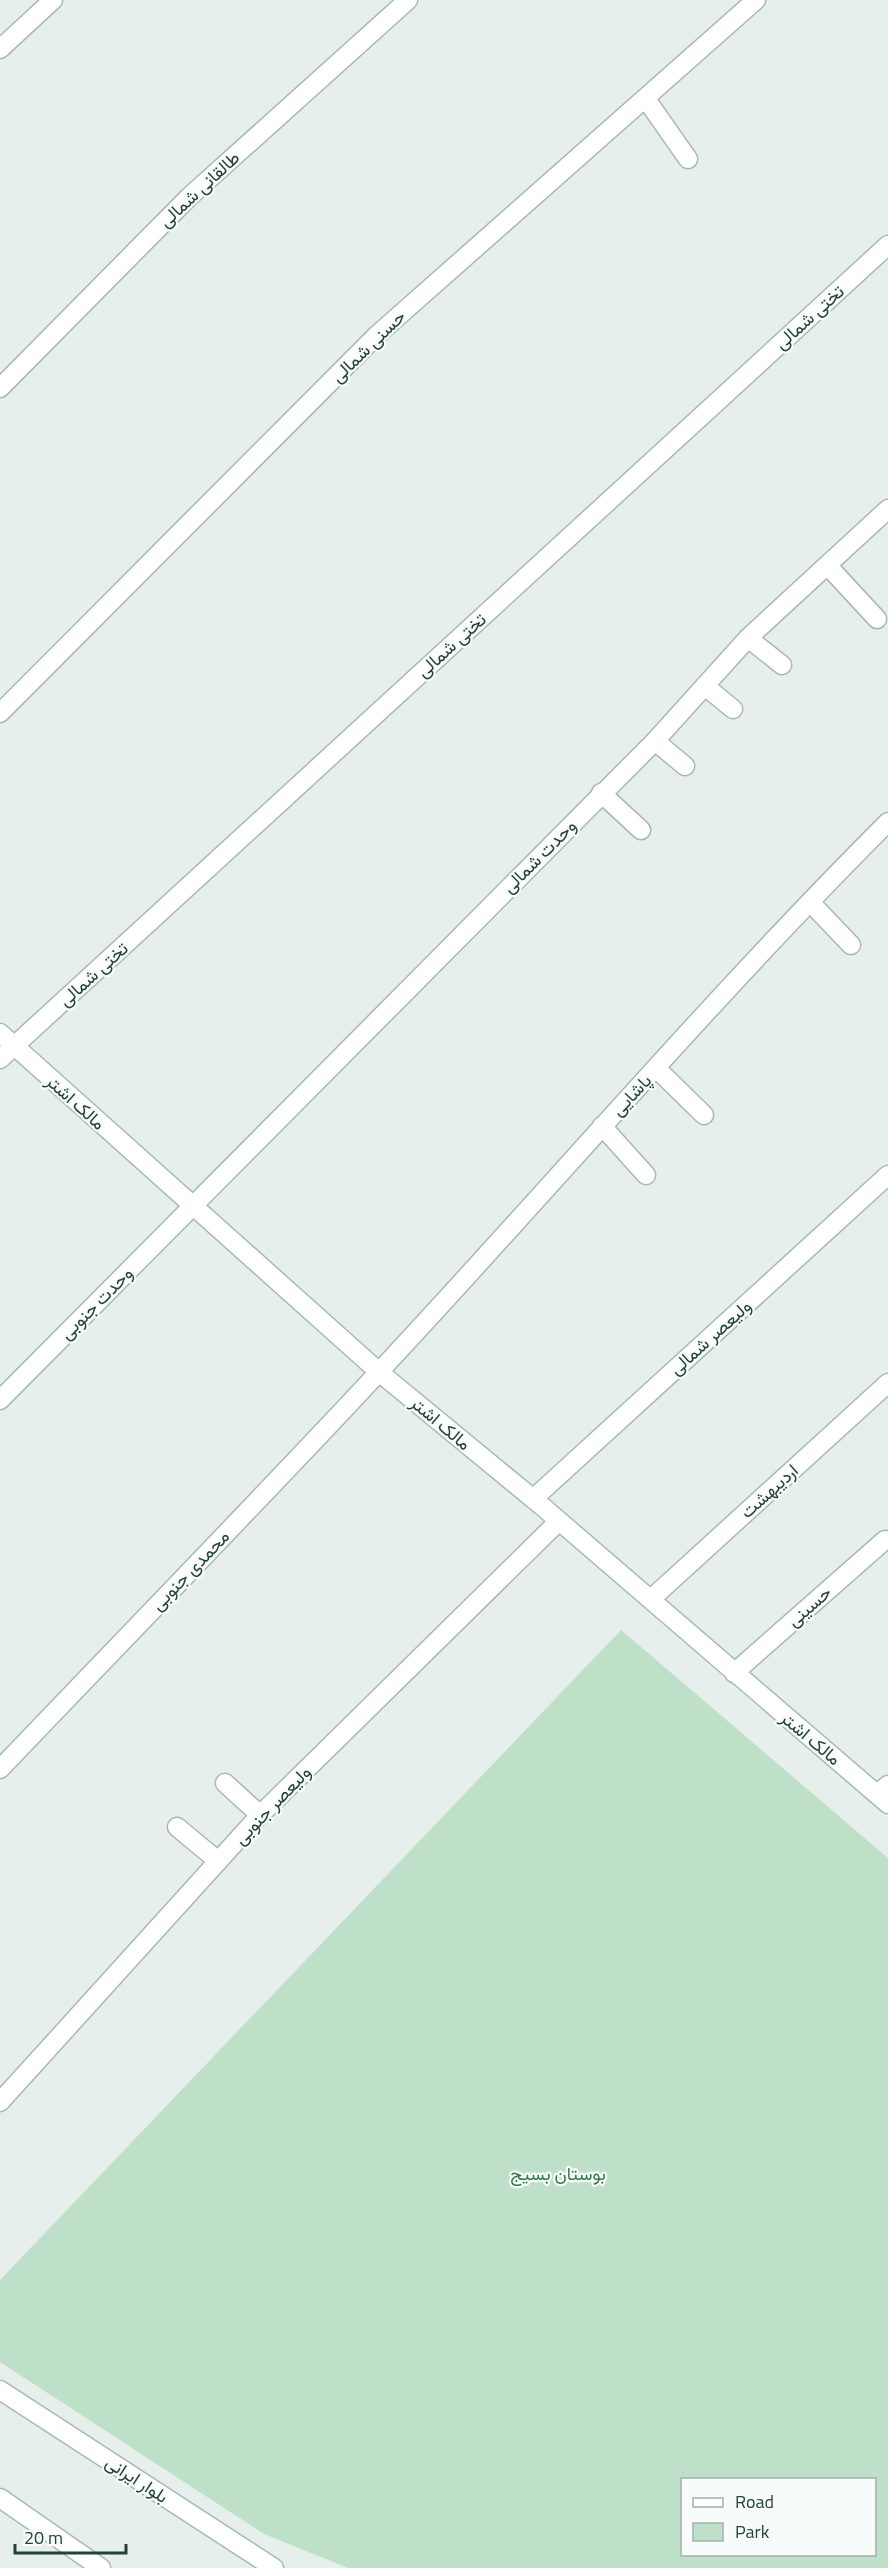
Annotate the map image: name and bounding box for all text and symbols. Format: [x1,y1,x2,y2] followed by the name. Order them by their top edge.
[152,144,246,234] street label: طالقانی شمالی
[768,278,850,356] street label: تختی شمالی
[324,303,412,389] street label: حسنی شمالی
[410,606,492,684] street label: تختی شمالی
[496,813,582,899] street label: وحدت شمالی
[52,935,134,1013] street label: تختی شمالی
[39,1067,112,1136] street label: مالک اشتر
[604,1068,658,1122] street label: پاشایی
[53,1260,139,1346] street label: وحدت جنوبی
[663,1293,757,1381] street label: ولیعصر شمالی
[404,1389,477,1457] street label: مالک اشتر
[734,1457,804,1525] street label: اردیبهشت
[144,1523,236,1617] street label: محمدی جنوبی
[781,1579,837,1633] street label: حسینی
[774,1704,847,1772] street label: مالک اشتر
[227,1759,317,1851] street label: ولیعصر جنوبی
[510,2160,606,2187] park label: بوستان بسیج
[100,2448,174,2510] street label: بلوار ایرانی
[681,2478,876,2556] legend
[735,2488,774,2515] text: Road
[15,2517,126,2555] scale bar
[735,2518,770,2545] text: Park
[24,2524,63,2551] text: 20 m

